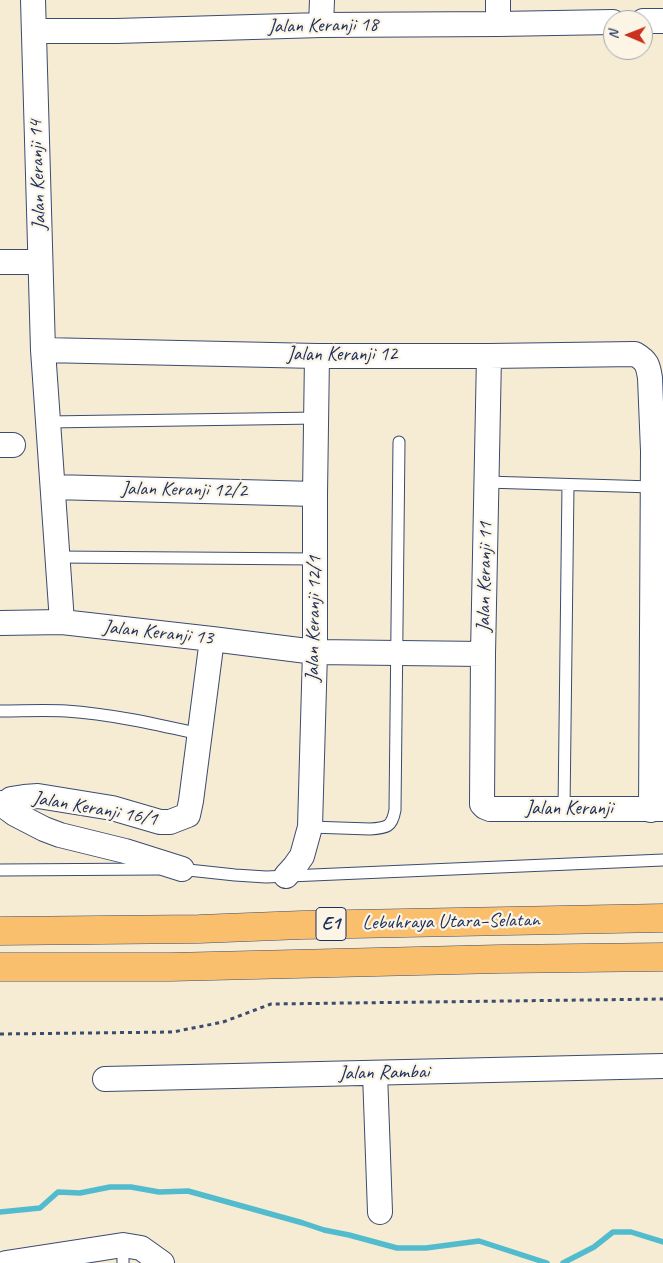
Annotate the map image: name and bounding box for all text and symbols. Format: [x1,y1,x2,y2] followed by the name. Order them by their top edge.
[603,10,653,60] north arrow
[268,13,378,39] street label: Jalan Keranji 18
[605,30,622,39] text: N
[24,119,52,231] street label: Jalan Keranji 14
[287,343,397,367] street label: Jalan Keranji 12
[121,477,247,503] street label: Jalan Keranji 12/2
[472,522,498,632] street label: Jalan Keranji 11
[301,556,327,682] street label: Jalan Keranji 12/1
[102,615,214,651] street label: Jalan Keranji 13
[31,786,159,832] street label: Jalan Keranji 16/1
[525,797,613,821] street label: Jalan Keranji
[316,908,346,941] road number: E1
[362,908,540,936] street label: Lebuhraya Utara–Selatan
[338,1060,430,1086] street label: Jalan Rambai

